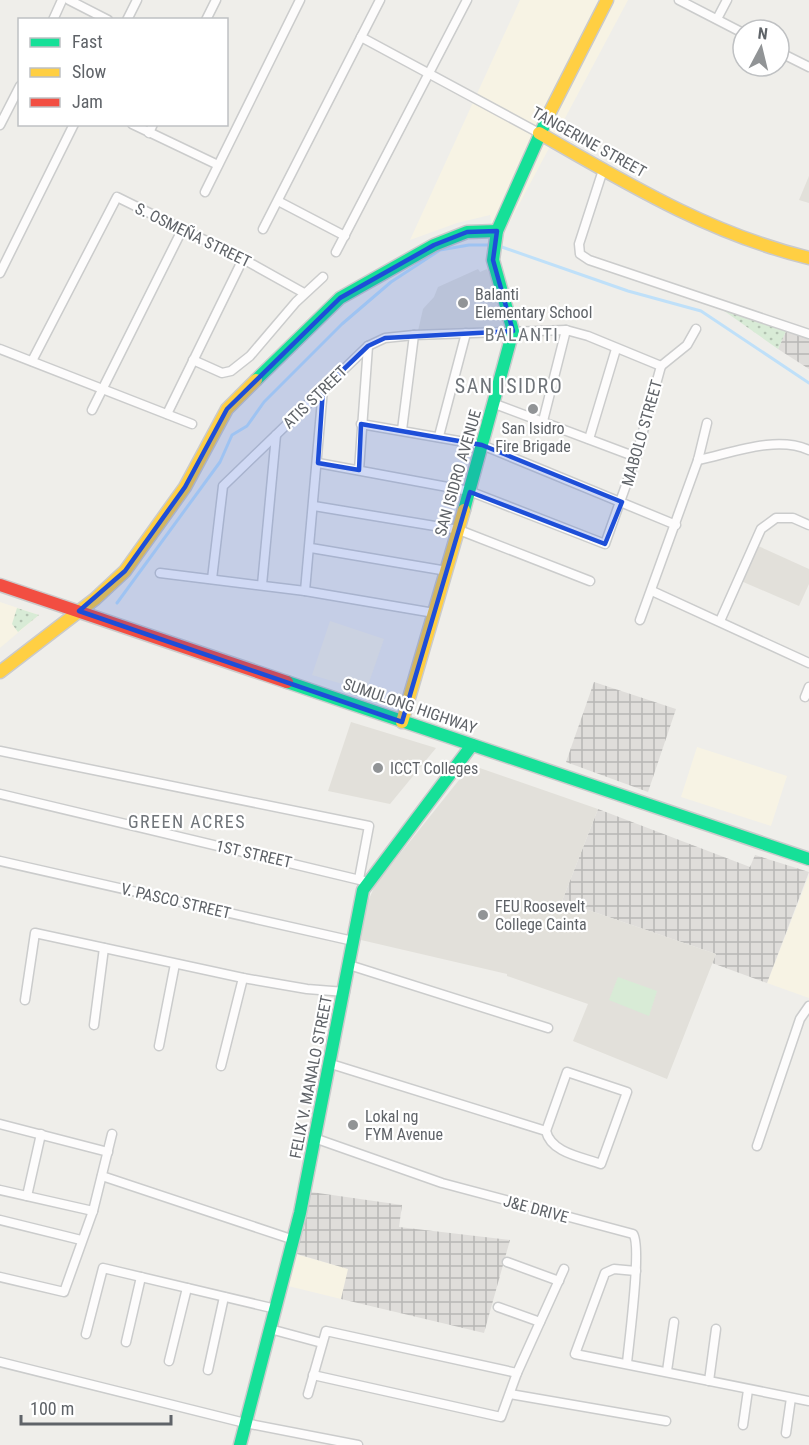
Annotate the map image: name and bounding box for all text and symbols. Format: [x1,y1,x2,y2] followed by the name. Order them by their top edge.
[18,18,228,126] legend
[731,18,791,78] north arrow
[757,24,769,44] text: N
[72,31,103,52] text: Fast
[72,61,107,82] text: Slow
[72,91,103,112] text: Jam
[529,103,649,181] street label: TANGERINE STREET
[132,198,255,271] street label: S. OSMEÑA STREET
[475,285,592,322] place label: Balanti Elementary School
[456,296,470,310] marker: Balanti Elementary School
[485,324,559,345] district label: BALANTI
[279,362,351,432] street label: ATIS STREET
[455,374,563,398] district label: SAN ISIDRO
[618,378,666,488] street label: MABOLO STREET
[526,402,540,416] marker: San Isidro Fire Brigade
[431,408,485,538] street label: SAN ISIDRO AVENUE
[495,419,571,456] place label: San Isidro Fire Brigade
[341,674,480,738] street label: SUMULONG HIGHWAY
[390,759,478,778] place label: ICCT Colleges
[371,761,385,775] marker: ICCT Colleges
[128,811,246,832] district label: GREEN ACRES
[214,836,294,872] street label: 1ST STREET
[119,879,233,923] street label: V. PASCO STREET
[495,897,587,934] place label: FEU Roosevelt College Cainta
[476,908,490,922] marker: FEU Roosevelt College Cainta
[286,994,336,1160] street label: FELIX V. MANALO STREET
[365,1107,443,1144] place label: Lokal ng FYM Avenue
[346,1118,360,1132] marker: Lokal ng FYM Avenue
[501,1191,571,1227] street label: J&E DRIVE
[21,1388,171,1426] scale bar
[30,1398,74,1419] text: 100 m

